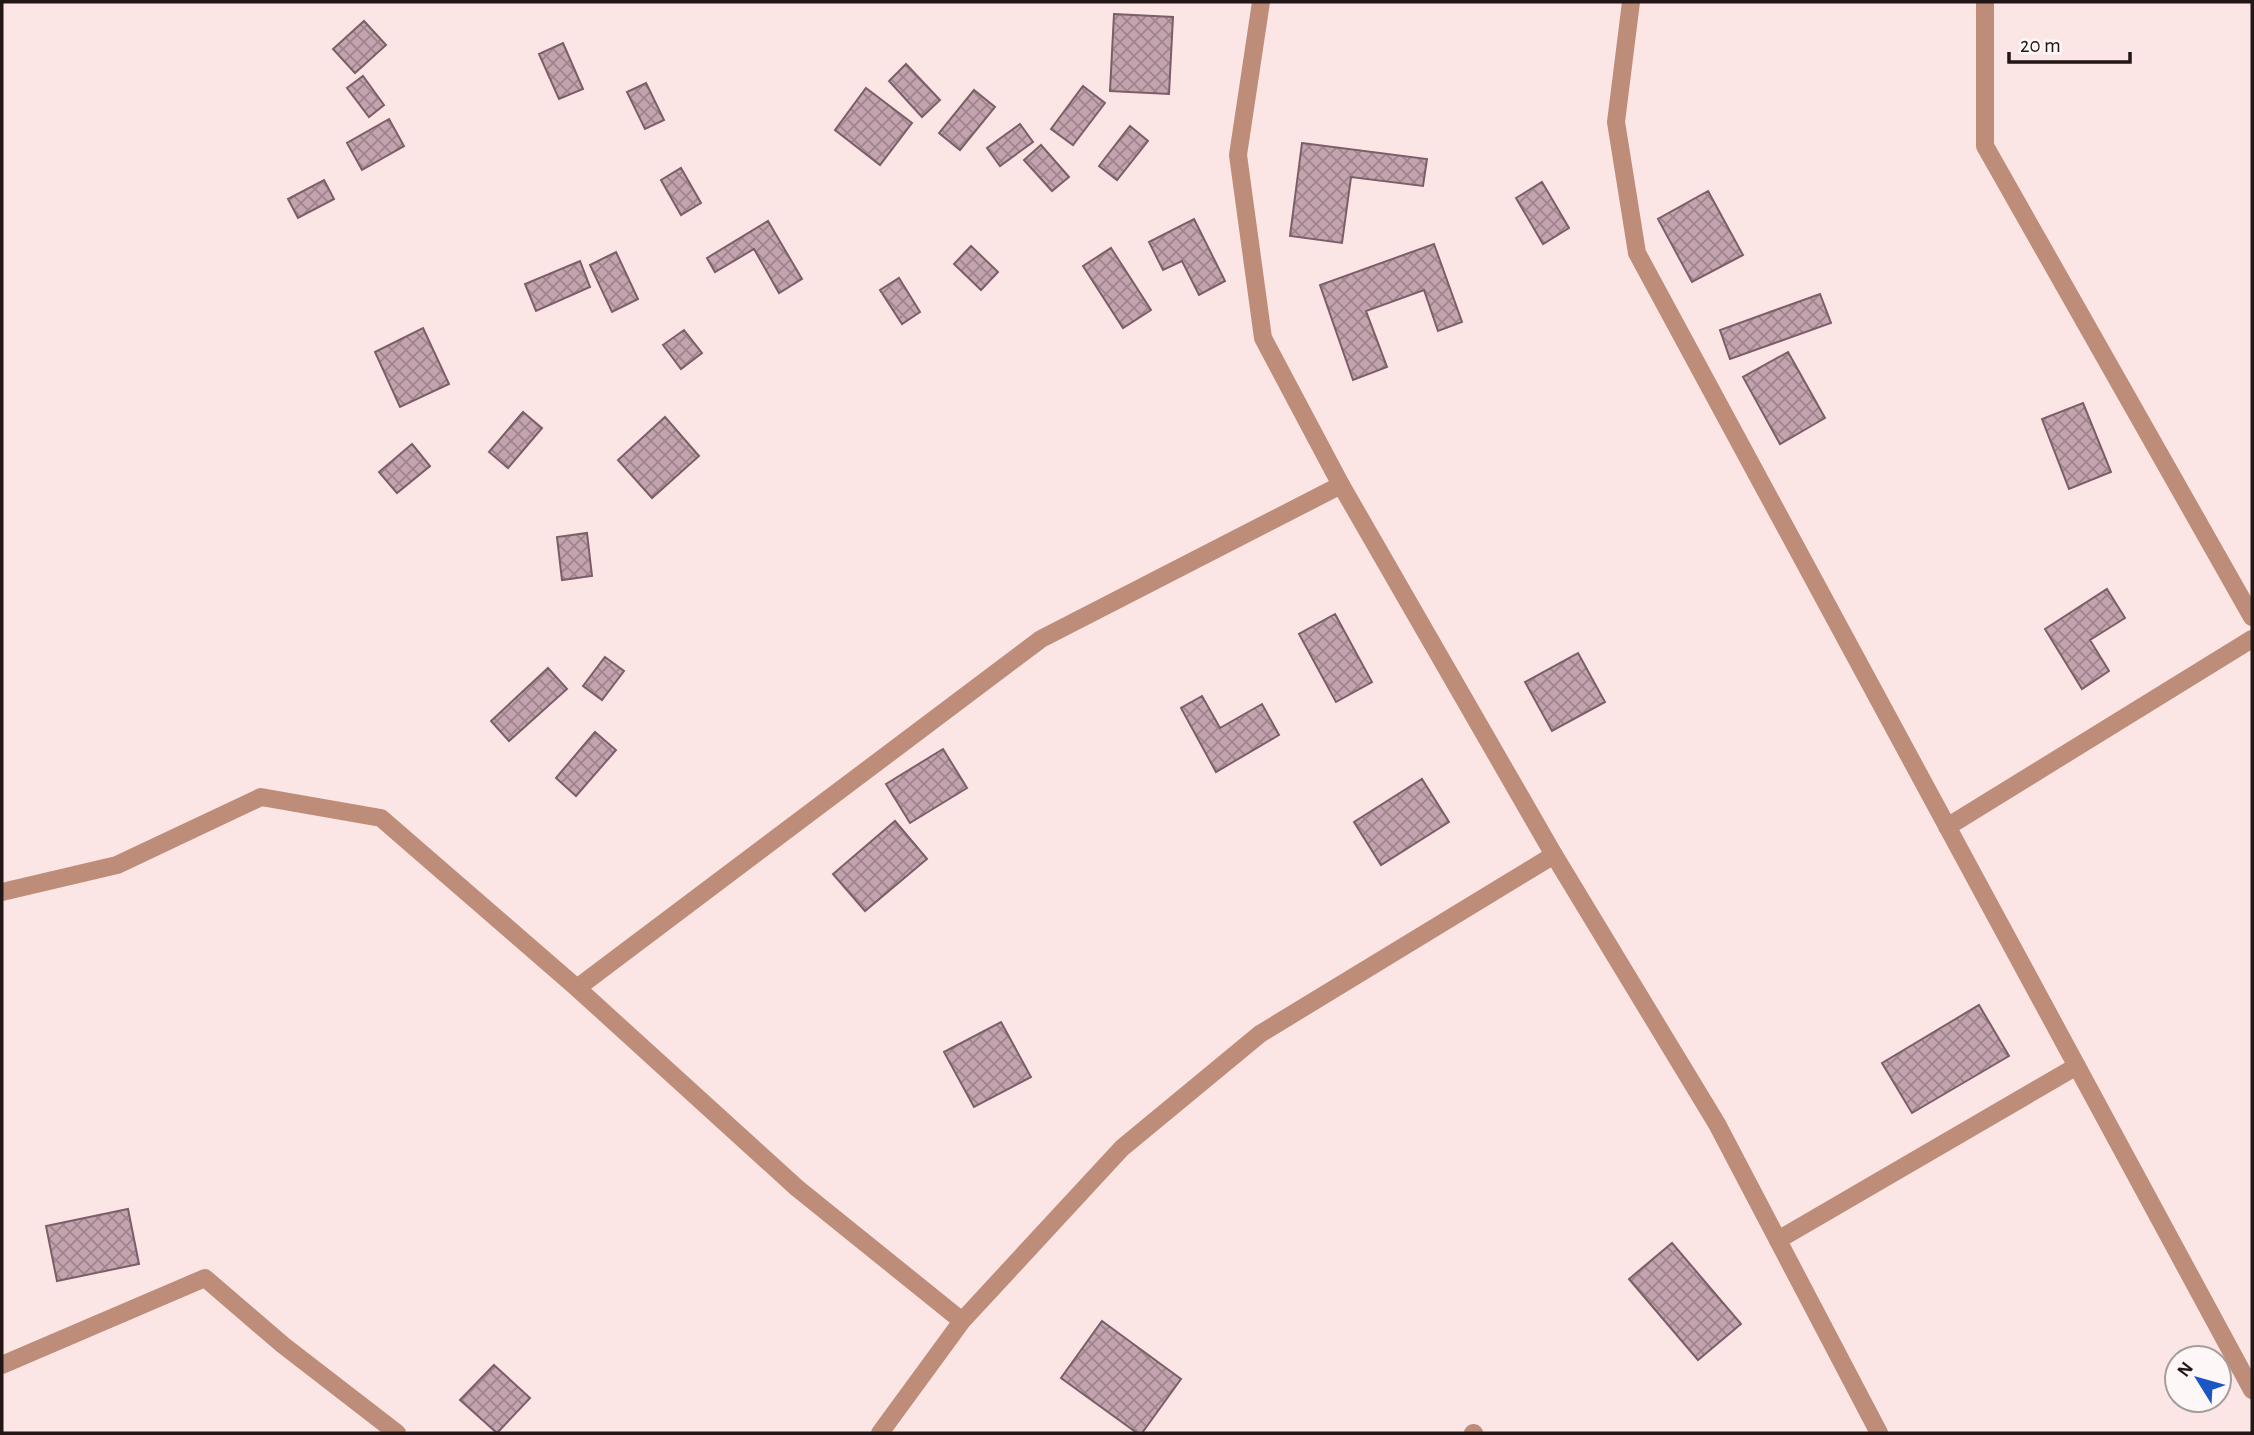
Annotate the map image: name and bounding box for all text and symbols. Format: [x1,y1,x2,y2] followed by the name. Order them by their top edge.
[2009,21,2130,65] scale bar
[2020,35,2061,56] text: 20 m
[2163,1344,2233,1414] north arrow
[2174,1359,2197,1381] text: N

